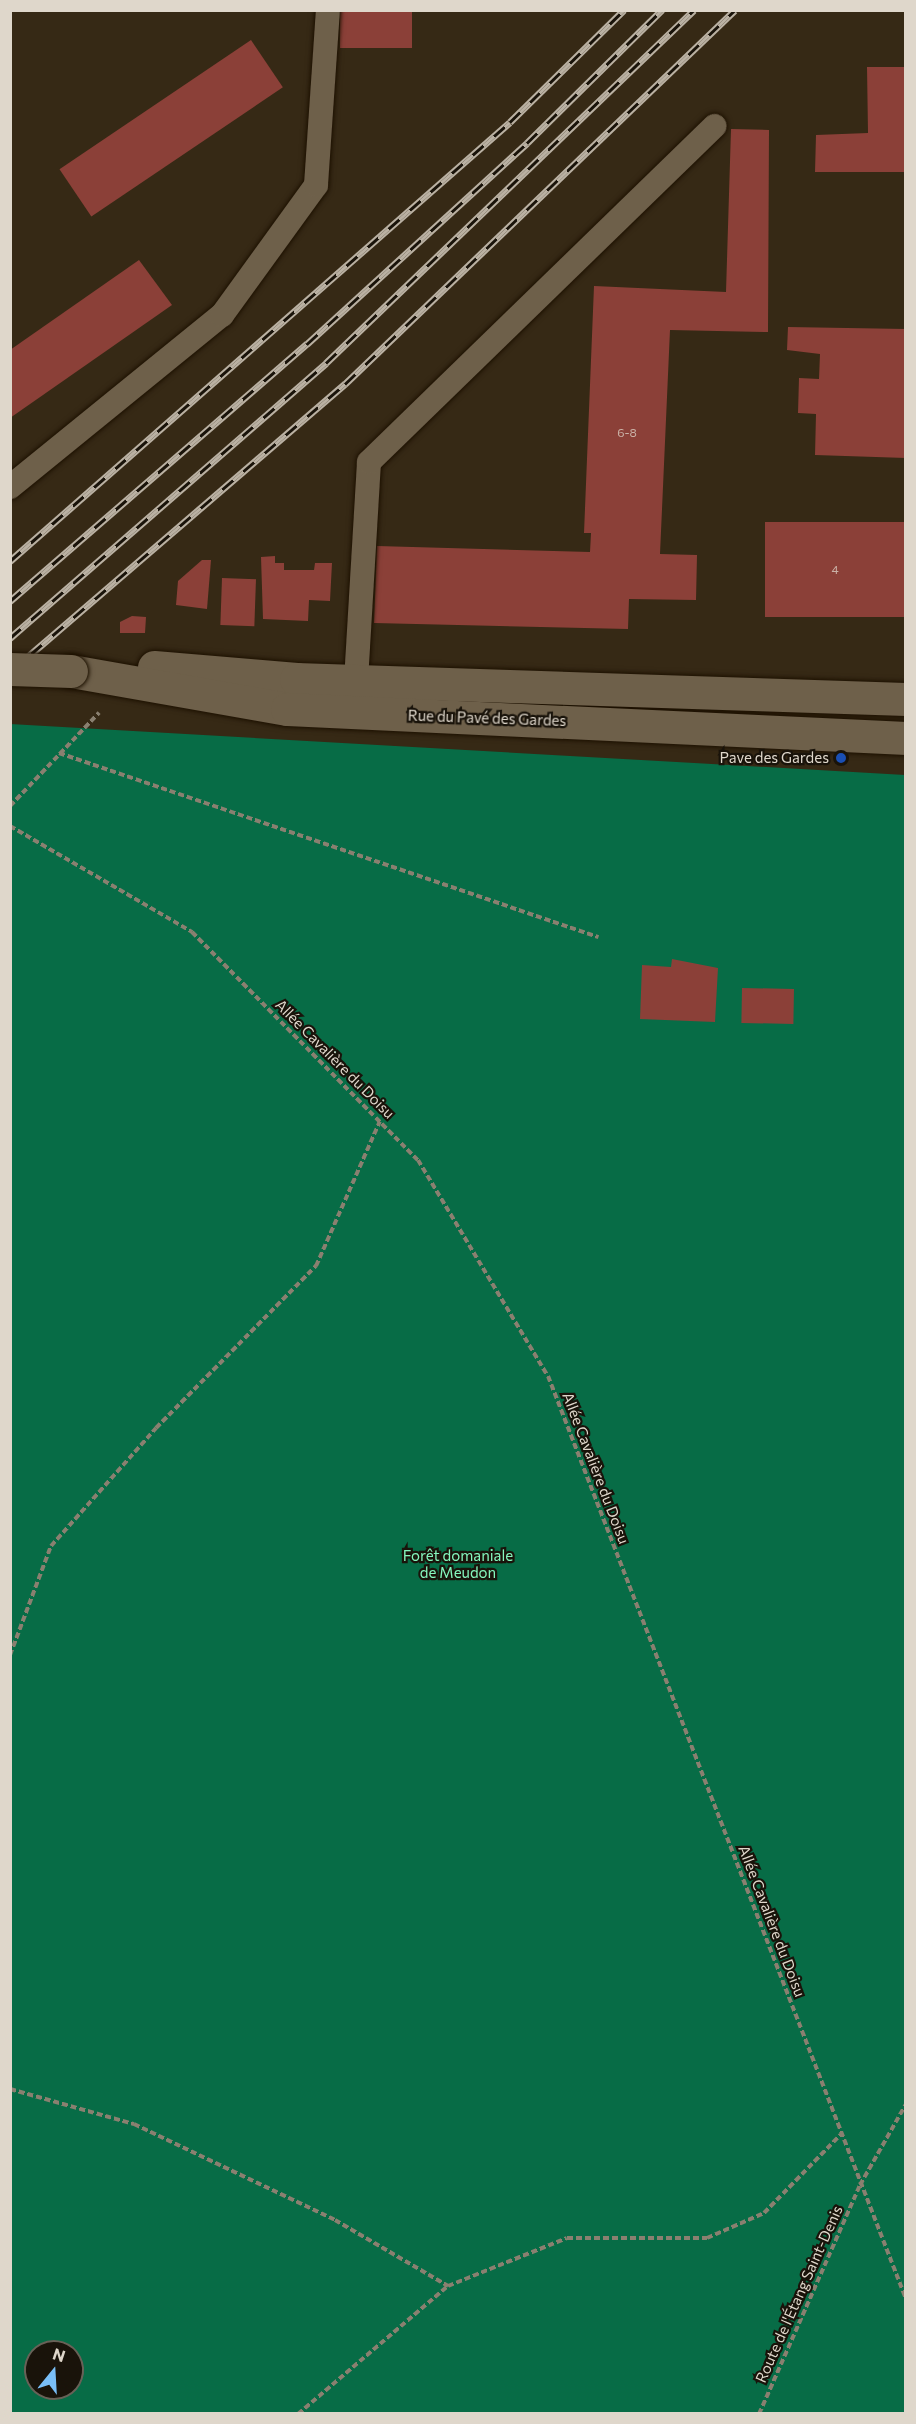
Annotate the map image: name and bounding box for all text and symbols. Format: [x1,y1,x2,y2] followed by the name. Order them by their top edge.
[617,426,637,440] house number: 6-8
[831,563,839,577] house number: 4
[407,706,567,730] street label: Rue du Pavé des Gardes
[719,749,829,767] place label: Pave des Gardes
[834,751,848,765] marker: Pave des Gardes
[272,996,398,1122] street label: Allée Cavalière du Doisu
[559,1390,633,1546] street label: Allée Cavalière du Doisu
[403,1546,513,1581] park label: Forêt domaniale de Meudon
[735,1843,809,1999] street label: Allée Cavalière du Doisu
[752,2203,846,2385] street label: Route de l'Étang Saint-Denis
[24,2340,84,2400] north arrow
[50,2343,68,2365] text: N

